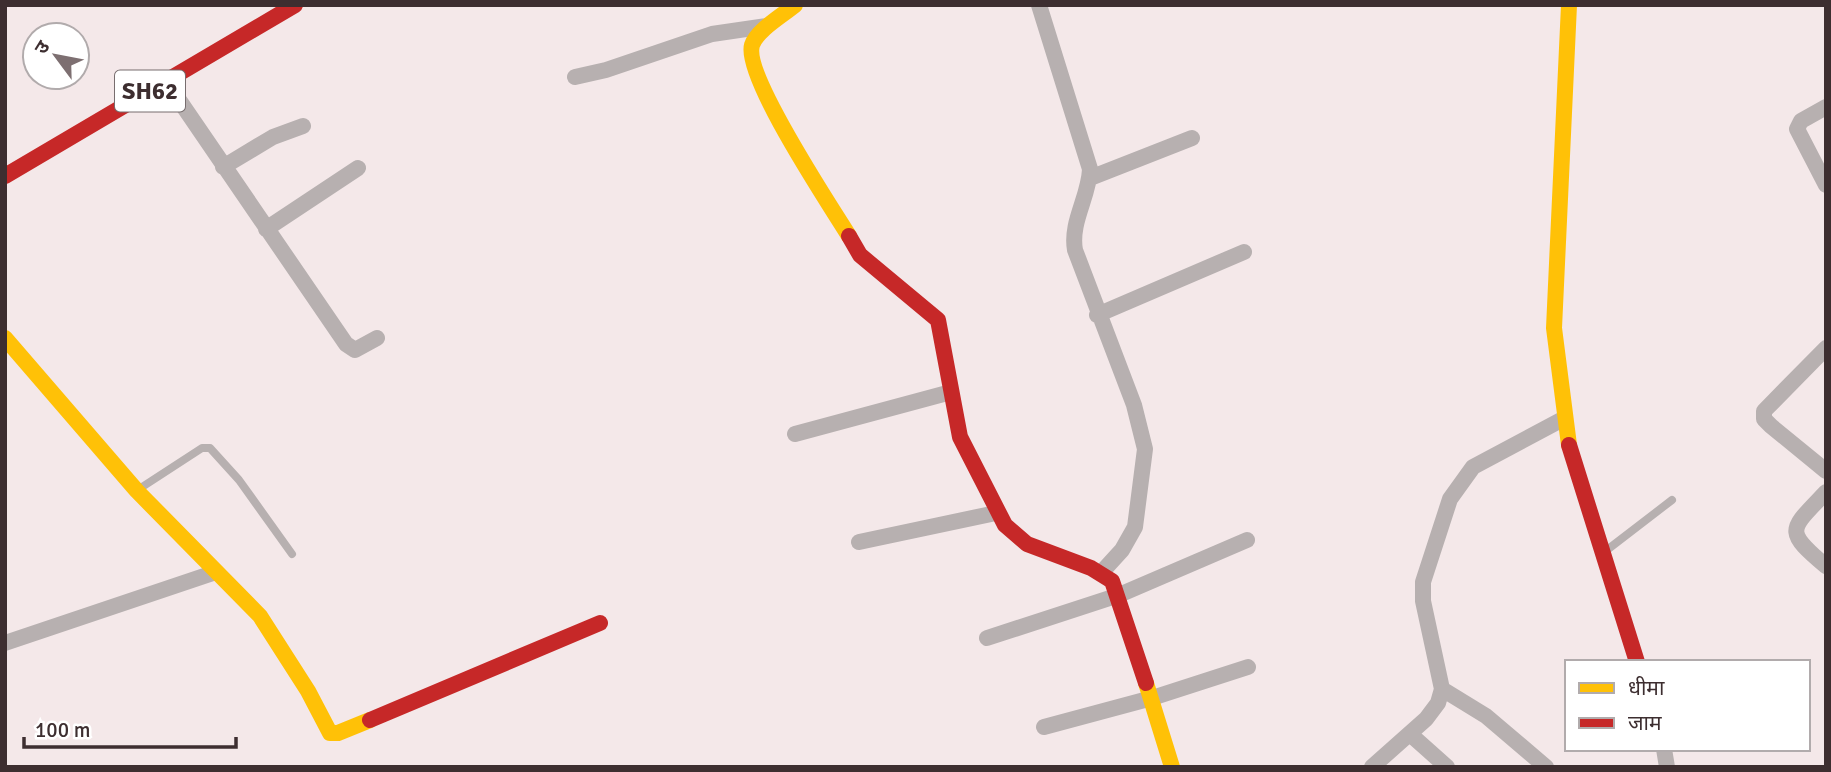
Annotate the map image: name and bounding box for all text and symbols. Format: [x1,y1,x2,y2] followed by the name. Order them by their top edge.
[21,21,91,91] north arrow
[29,36,56,59] text: उ
[115,70,185,112] road number: SH62
[1565,660,1810,751] legend
[1628,675,1665,701] text: धीमा
[24,706,236,750] scale bar
[1628,710,1662,736] text: जाम
[35,717,90,743] text: 100 m

